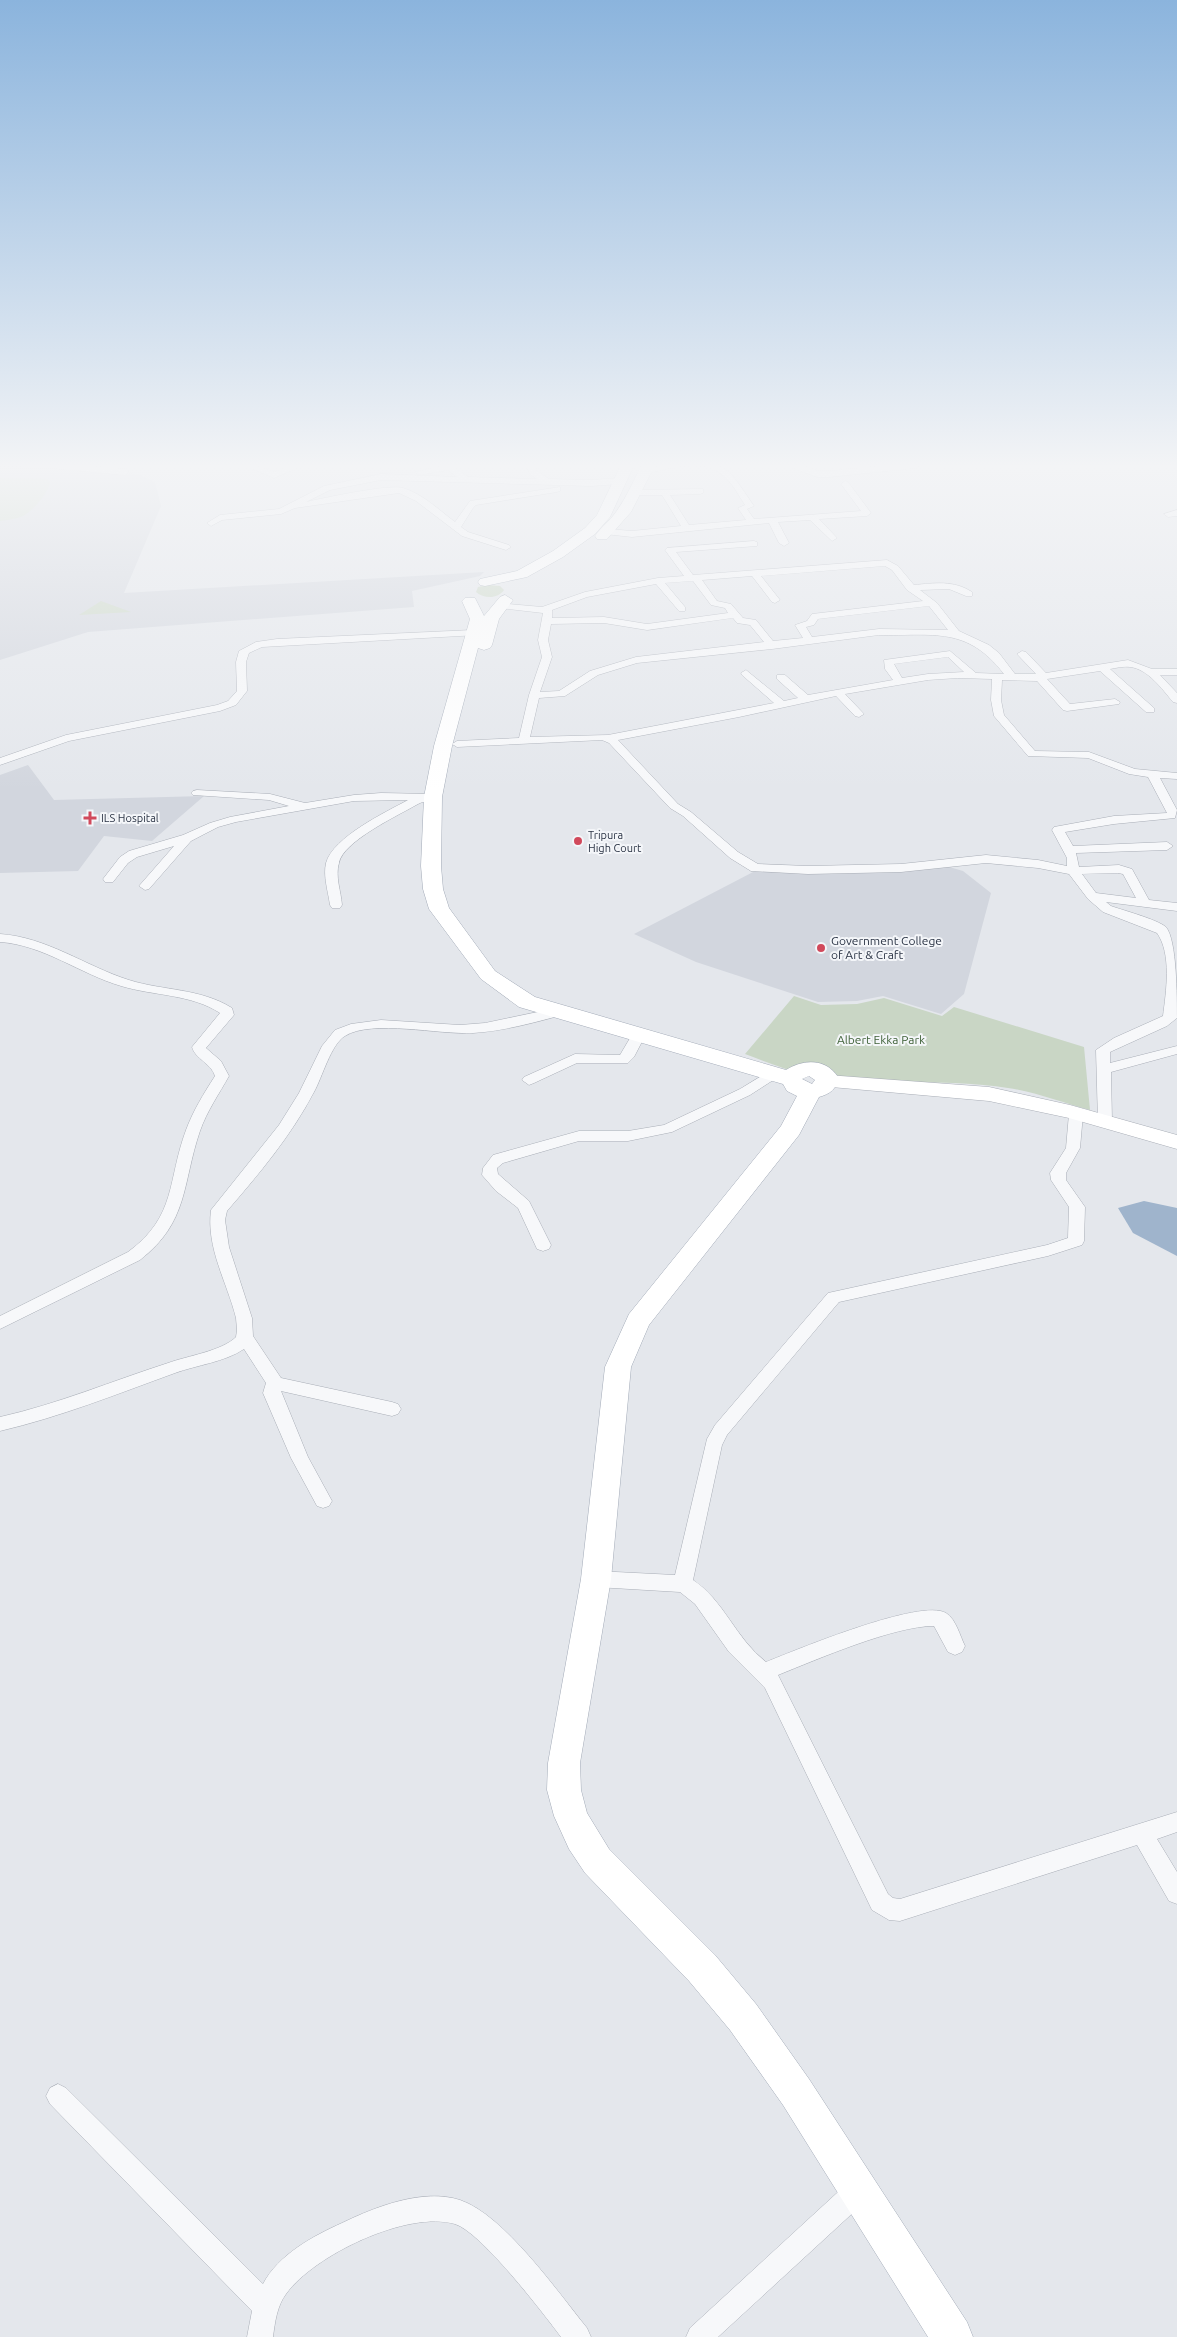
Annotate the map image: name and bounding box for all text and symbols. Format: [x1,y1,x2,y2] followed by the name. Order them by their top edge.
[83,811,97,825] marker: ILS Hospital
[101,812,159,824] place label: ILS Hospital
[588,829,642,854] place label: Tripura High Court
[572,835,584,847] marker: Tripura High Court
[831,934,942,961] place label: Government College of Art & Craft
[815,942,827,954] marker: Government College of Art & Craft
[837,1033,925,1046] park label: Albert Ekka Park

